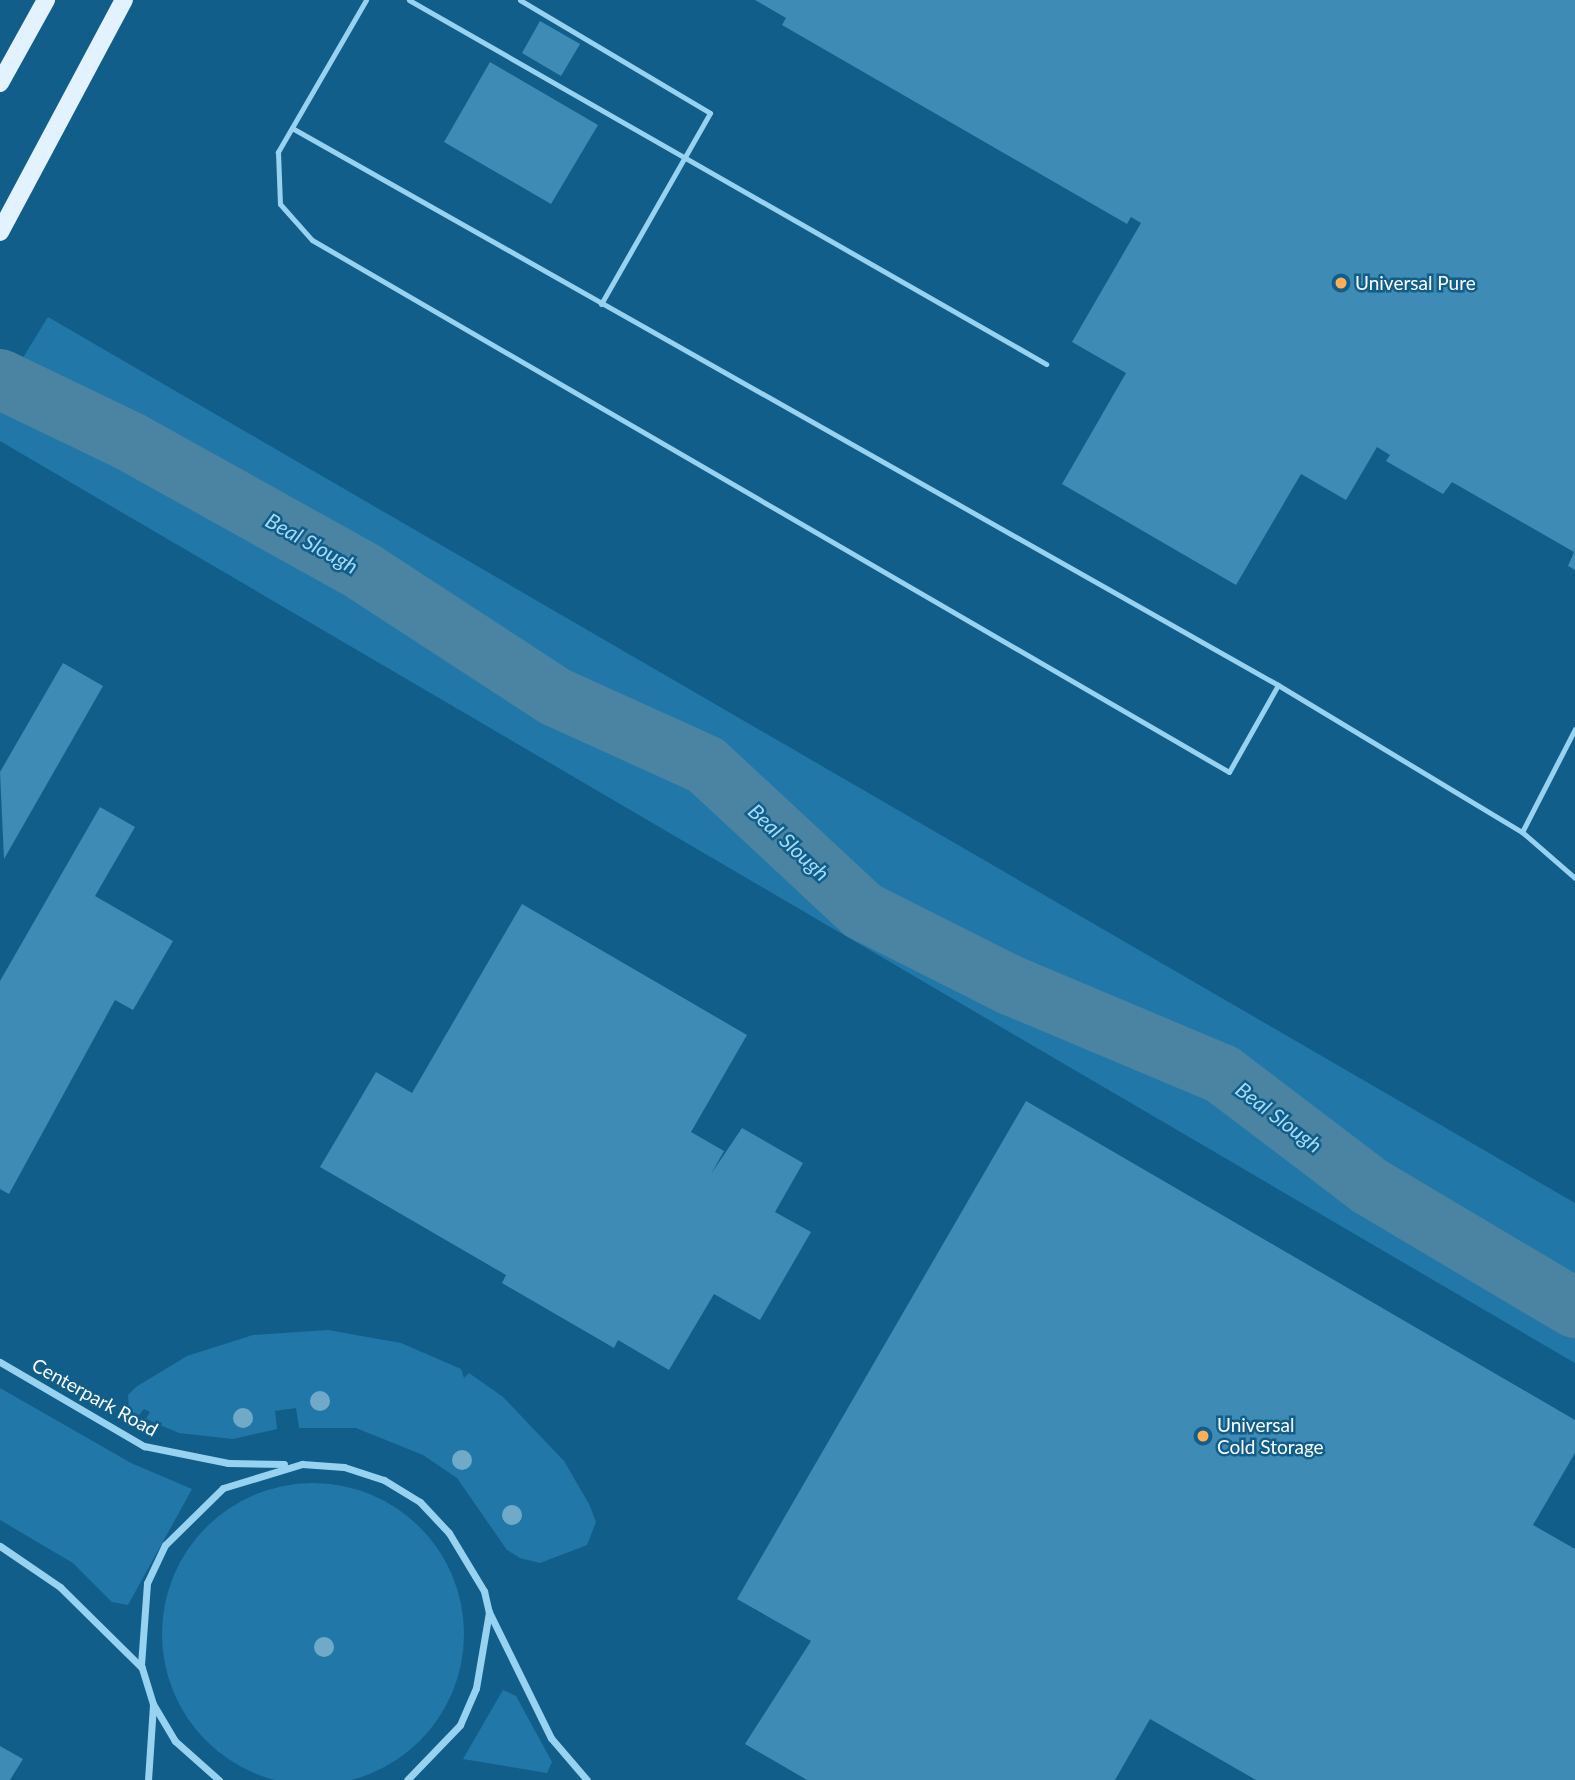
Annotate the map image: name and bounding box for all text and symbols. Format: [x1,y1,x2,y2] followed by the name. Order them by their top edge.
[1355,272,1476,294] place label: Universal Pure
[1333,275,1349,291] marker: Universal Pure
[262,507,362,579] water label: Beal Slough
[743,798,835,886] water label: Beal Slough
[1231,1076,1327,1158] water label: Beal Slough
[28,1353,162,1441] street label: Centerpark Road
[1217,1414,1324,1458] place label: Universal Cold Storage
[1195,1428,1211,1444] marker: Universal Cold Storage

